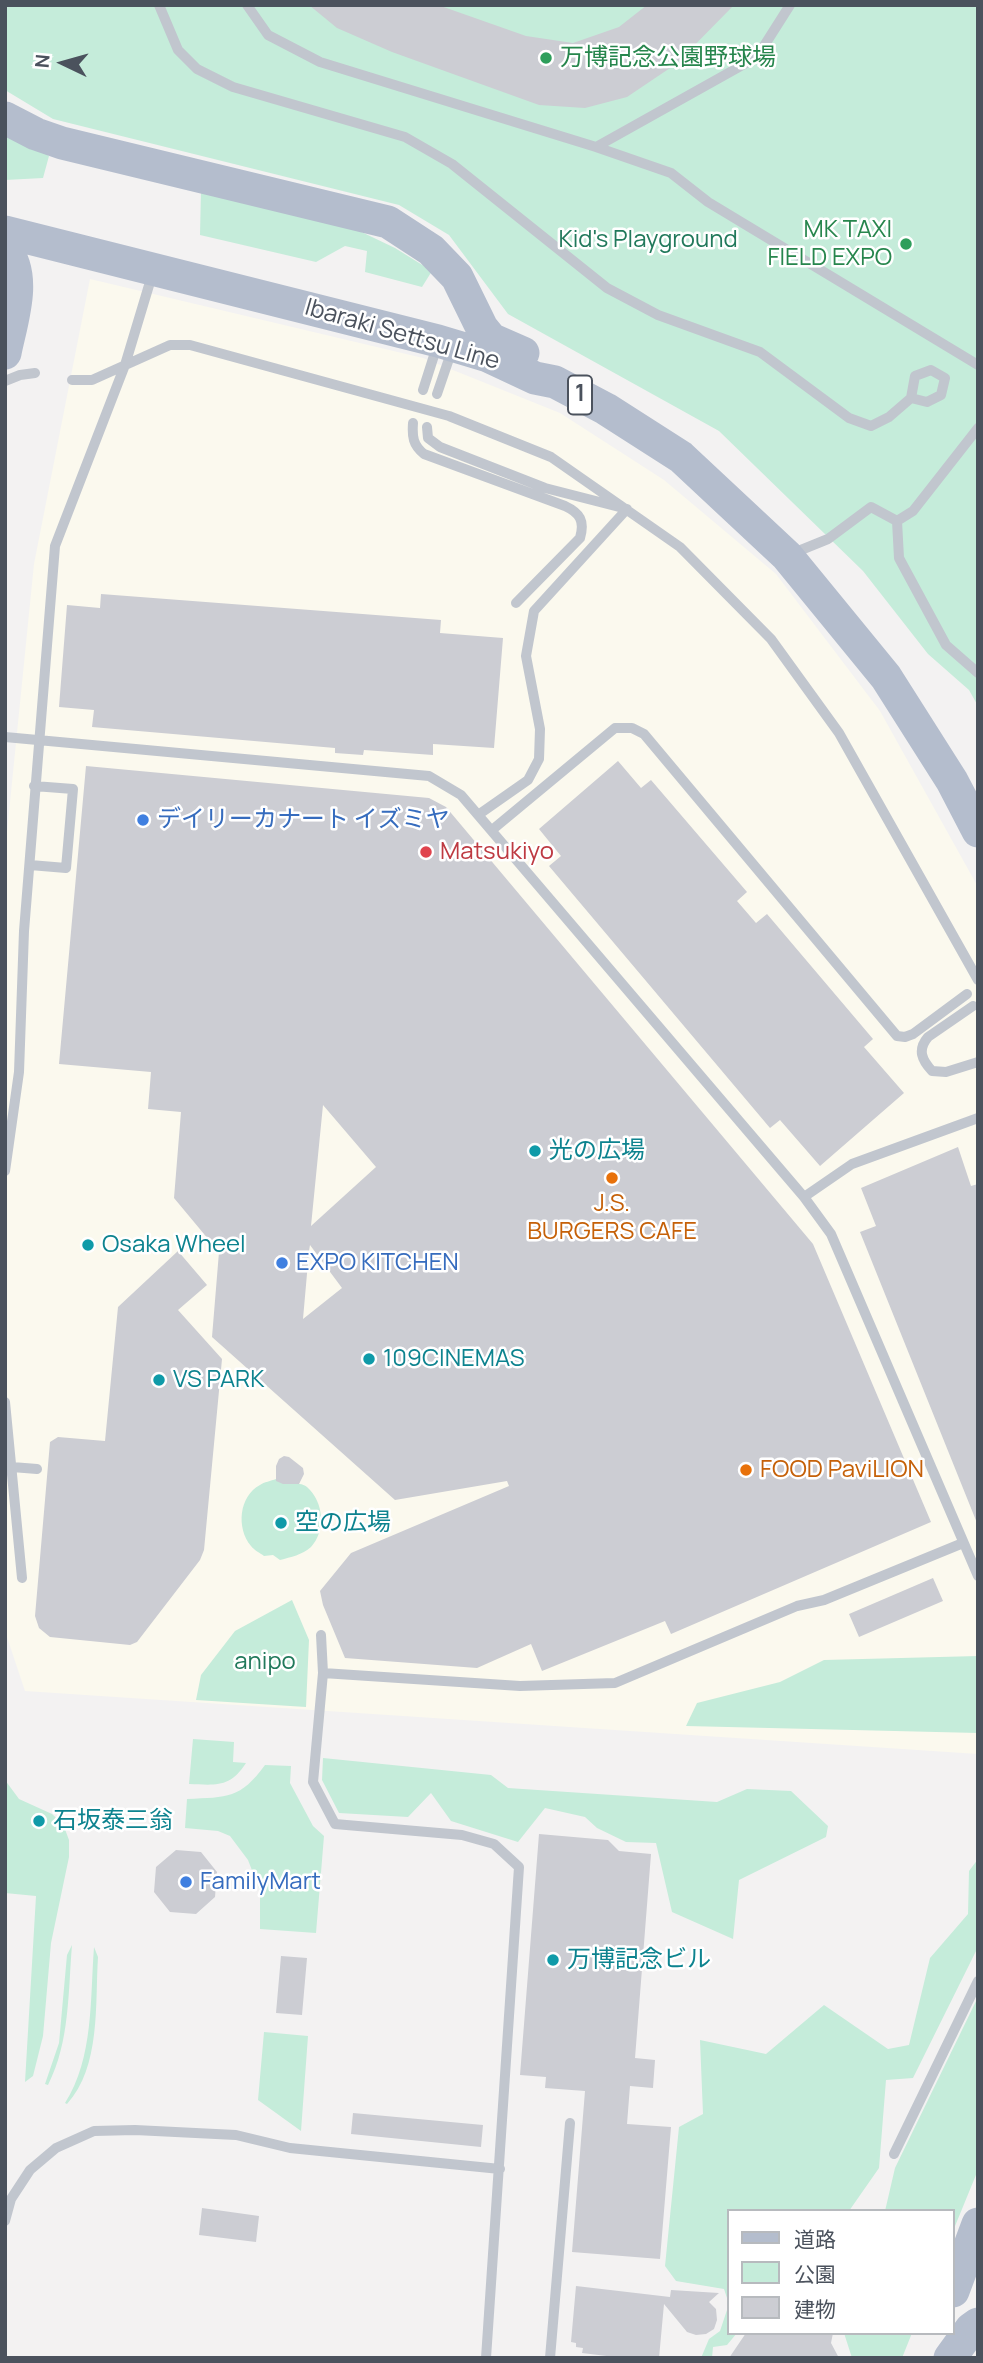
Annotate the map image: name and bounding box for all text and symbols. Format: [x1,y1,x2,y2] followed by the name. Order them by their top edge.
[28,28,98,98] north arrow
[560,44,776,72] place label: 万博記念公園野球場
[538,50,554,66] marker: 万博記念公園野球場
[29,53,56,69] text: N
[767,216,892,272] place label: MK TAXI FIELD EXPO
[558,226,738,254] park label: Kid's Playground
[898,236,914,252] marker: MK TAXI FIELD EXPO
[301,293,503,377] street label: Ibaraki Settsu Line
[568,376,592,414] road number: 1
[157,806,450,834] place label: デイリーカナート イズミヤ
[135,812,151,828] marker: デイリーカナート イズミヤ
[440,838,554,866] place label: Matsukiyo
[418,844,434,860] marker: Matsukiyo
[549,1137,645,1165] place label: 光の広場
[527,1143,543,1159] marker: 光の広場
[604,1170,620,1186] marker: J.S. BURGERS CAFE
[527,1190,697,1246] place label: J.S. BURGERS CAFE
[102,1231,246,1259] place label: Osaka Wheel
[80,1237,96,1253] marker: Osaka Wheel
[296,1249,459,1277] place label: EXPO KITCHEN
[274,1255,290,1271] marker: EXPO KITCHEN
[383,1345,524,1373] place label: 109CINEMAS
[361,1351,377,1367] marker: 109CINEMAS
[173,1366,264,1394] place label: VS PARK
[151,1372,167,1388] marker: VS PARK
[760,1456,924,1484] place label: FOOD PaviLION
[738,1462,754,1478] marker: FOOD PaviLION
[295,1509,391,1537] place label: 空の広場
[273,1515,289,1531] marker: 空の広場
[234,1648,296,1676] park label: anipo
[53,1807,173,1835] place label: 石坂泰三翁
[31,1813,47,1829] marker: 石坂泰三翁
[200,1868,321,1896] place label: FamilyMart
[178,1874,194,1890] marker: FamilyMart
[567,1946,711,1974] place label: 万博記念ビル
[545,1952,561,1968] marker: 万博記念ビル
[727,2209,955,2335] legend
[794,2225,836,2253] text: 道路
[794,2260,836,2288] text: 公園
[794,2295,836,2323] text: 建物

